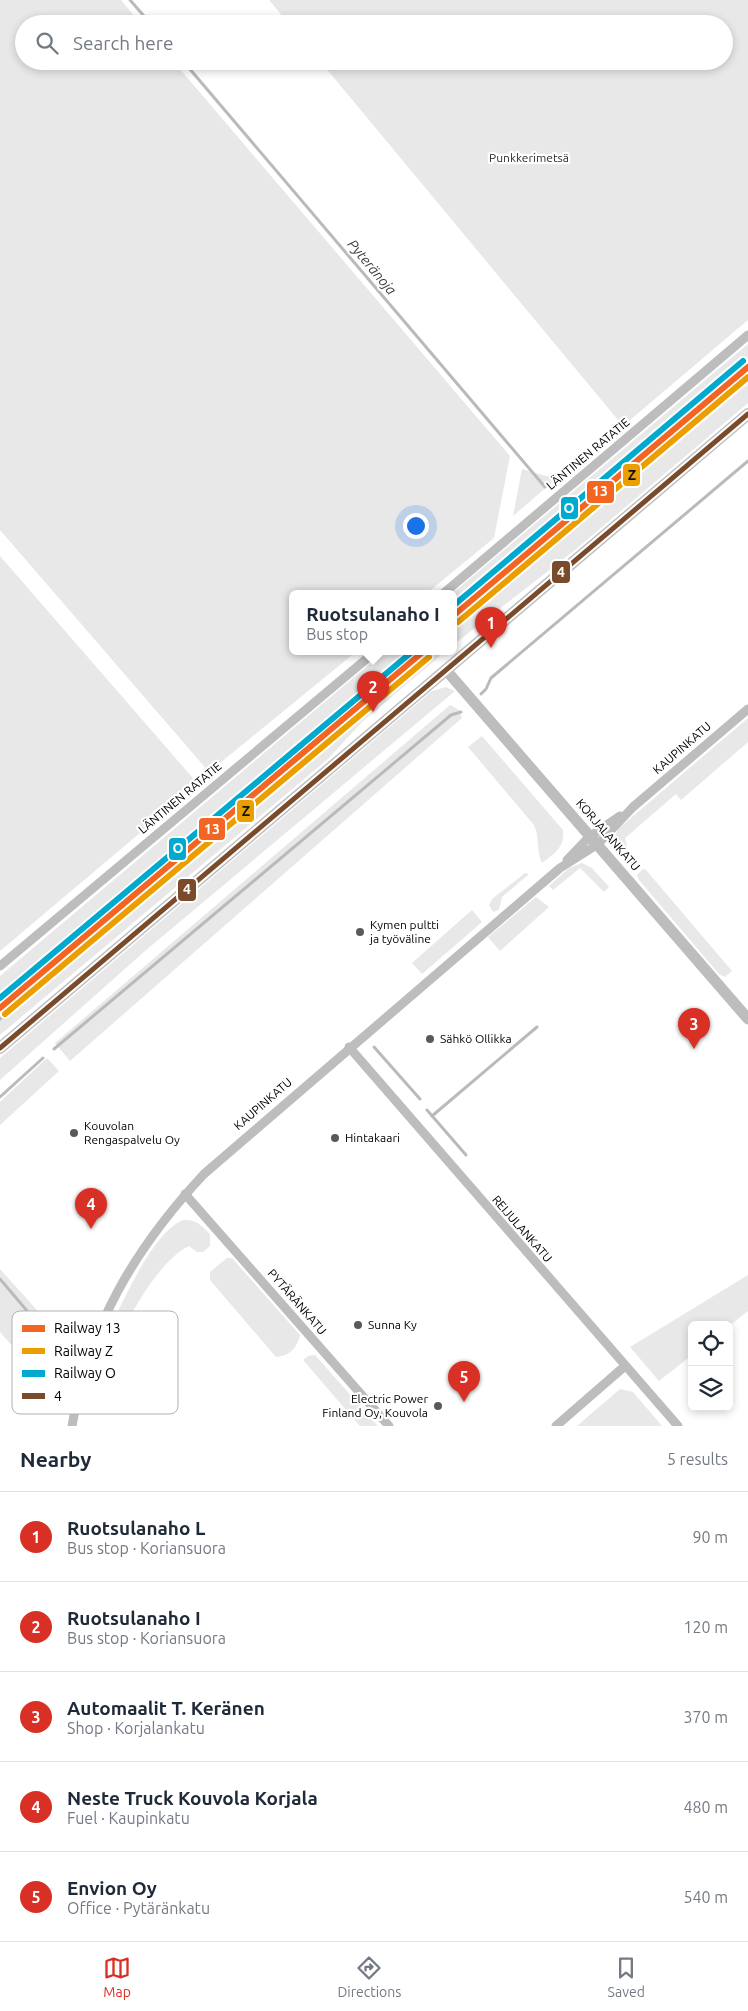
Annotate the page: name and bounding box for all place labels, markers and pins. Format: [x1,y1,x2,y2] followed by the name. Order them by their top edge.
[475,607,507,648] pin: 1
[357,671,389,712] pin: 2
[369,918,439,945] place label: Kymen pultti ja työväline
[354,926,366,938] marker: Kymen pultti ja työväline
[678,1008,710,1049] pin: 3
[440,1032,512,1045] place label: Sähkö Ollikka
[424,1033,436,1045] marker: Sähkö Ollikka
[84,1119,180,1146] place label: Kouvolan Rengaspalvelu Oy
[68,1127,80,1139] marker: Kouvolan Rengaspalvelu Oy
[345,1131,400,1144] place label: Hintakaari
[329,1132,341,1144] marker: Hintakaari
[75,1188,107,1229] pin: 4
[368,1318,417,1331] place label: Sunna Ky
[352,1319,364,1331] marker: Sunna Ky
[448,1361,480,1402] pin: 5
[322,1392,428,1419] place label: Electric Power Finland Oy, Kouvola
[432,1400,444,1412] marker: Electric Power Finland Oy, Kouvola

